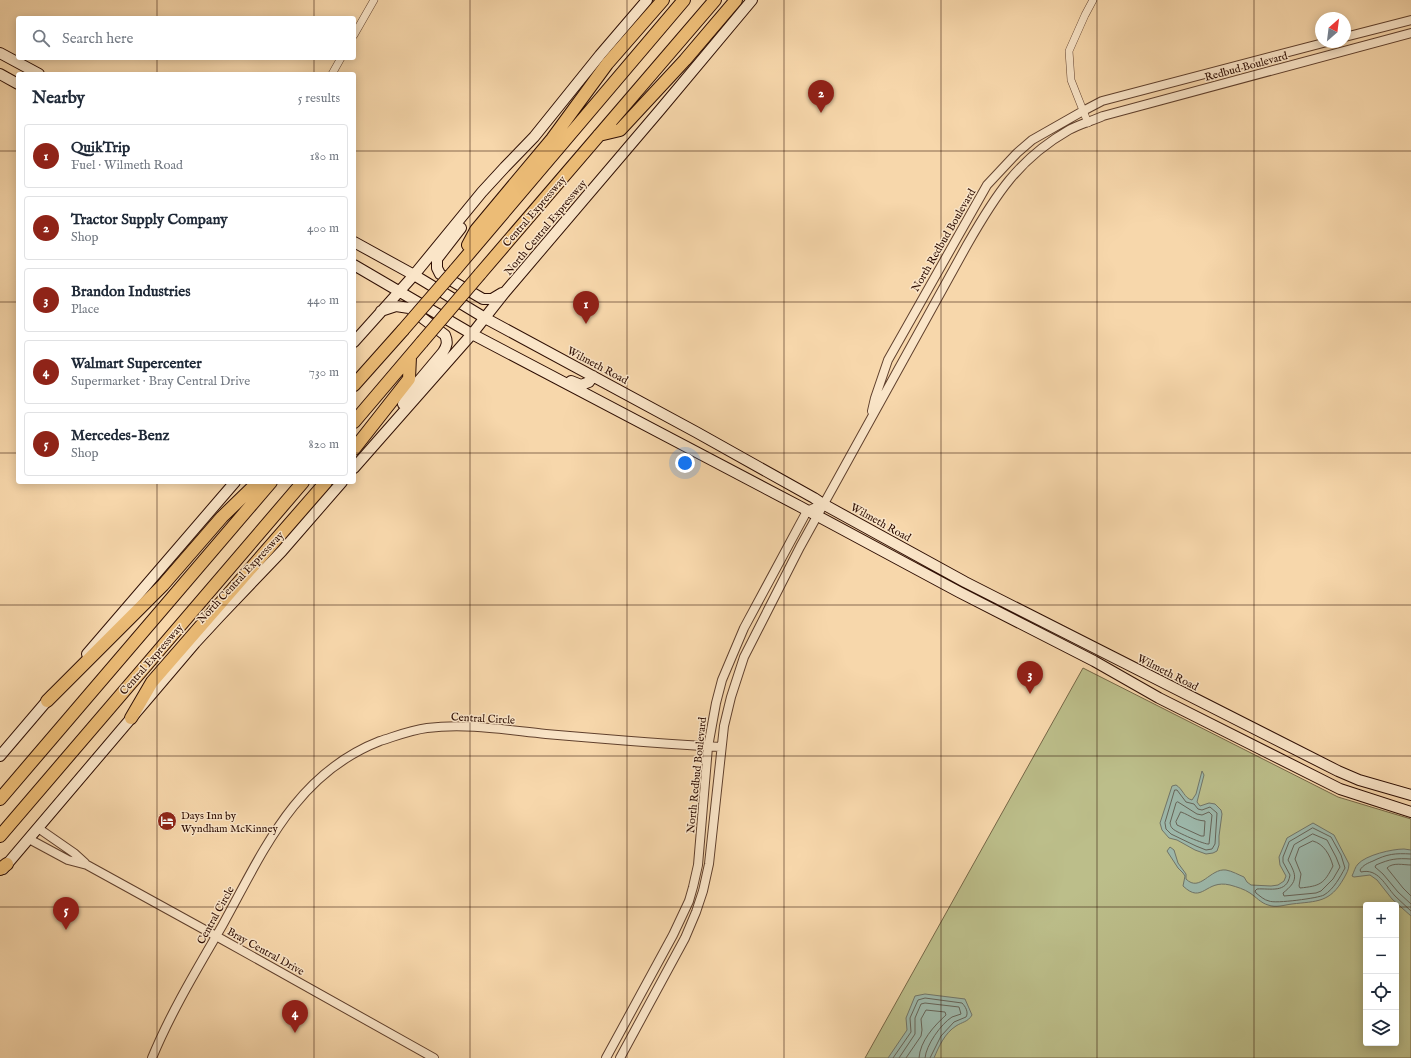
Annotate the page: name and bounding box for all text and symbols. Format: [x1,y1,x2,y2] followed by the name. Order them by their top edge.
[1315,12,1351,48] north arrow
[16,16,356,60] search box
[30,27,52,49] icon: search
[62,29,133,48] text: Search here
[1203,49,1289,85] street label: Redbud Boulevard
[808,80,834,113] pin: 2
[32,88,85,109] text: Nearby
[298,90,340,107] text: 5 results
[71,138,130,157] text: QuikTrip
[44,148,48,165] text: 1
[310,148,339,165] text: 180 m
[71,157,183,174] text: Fuel · Wilmeth Road
[500,173,570,250] street label: Central Expressway
[502,176,590,278] street label: North Central Expressway
[909,186,979,294] street label: North Redbud Boulevard
[71,210,228,229] text: Tractor Supply Company
[43,220,49,237] text: 2
[307,220,339,237] text: 400 m
[71,229,99,246] text: Shop
[71,282,190,301] text: Brandon Industries
[573,291,599,324] pin: 1
[44,292,48,309] text: 3
[307,292,339,309] text: 440 m
[71,301,99,318] text: Place
[565,344,630,388] street label: Wilmeth Road
[71,354,202,373] text: Walmart Supercenter
[43,364,49,381] text: 4
[309,364,339,381] text: 730 m
[71,373,250,390] text: Supermarket · Bray Central Drive
[71,426,170,445] text: Mercedes-Benz
[44,436,48,453] text: 5
[309,436,339,453] text: 820 m
[71,445,99,462] text: Shop
[675,453,695,473] your location
[848,501,913,545] street label: Wilmeth Road
[194,528,287,627] street label: North Central Expressway
[117,621,187,698] street label: Central Expressway
[1135,651,1201,694] street label: Wilmeth Road
[1017,661,1043,694] pin: 3
[450,710,515,728] street label: Central Circle
[684,716,710,834] street label: North Redbud Boulevard
[181,809,279,836] place label: Days Inn by Wyndham McKinney
[156,810,178,832] hotel icon: Days Inn by Wyndham McKinney
[194,884,238,947] street label: Central Circle
[53,897,79,930] pin: 5
[1363,902,1399,1046] map controls
[1363,902,1399,938] button: +
[224,925,307,979] street label: Bray Central Drive
[1363,938,1399,974] button: −
[1363,974,1399,1010] button: locate
[282,1000,308,1033] pin: 4
[1363,1010,1399,1046] button: layers

